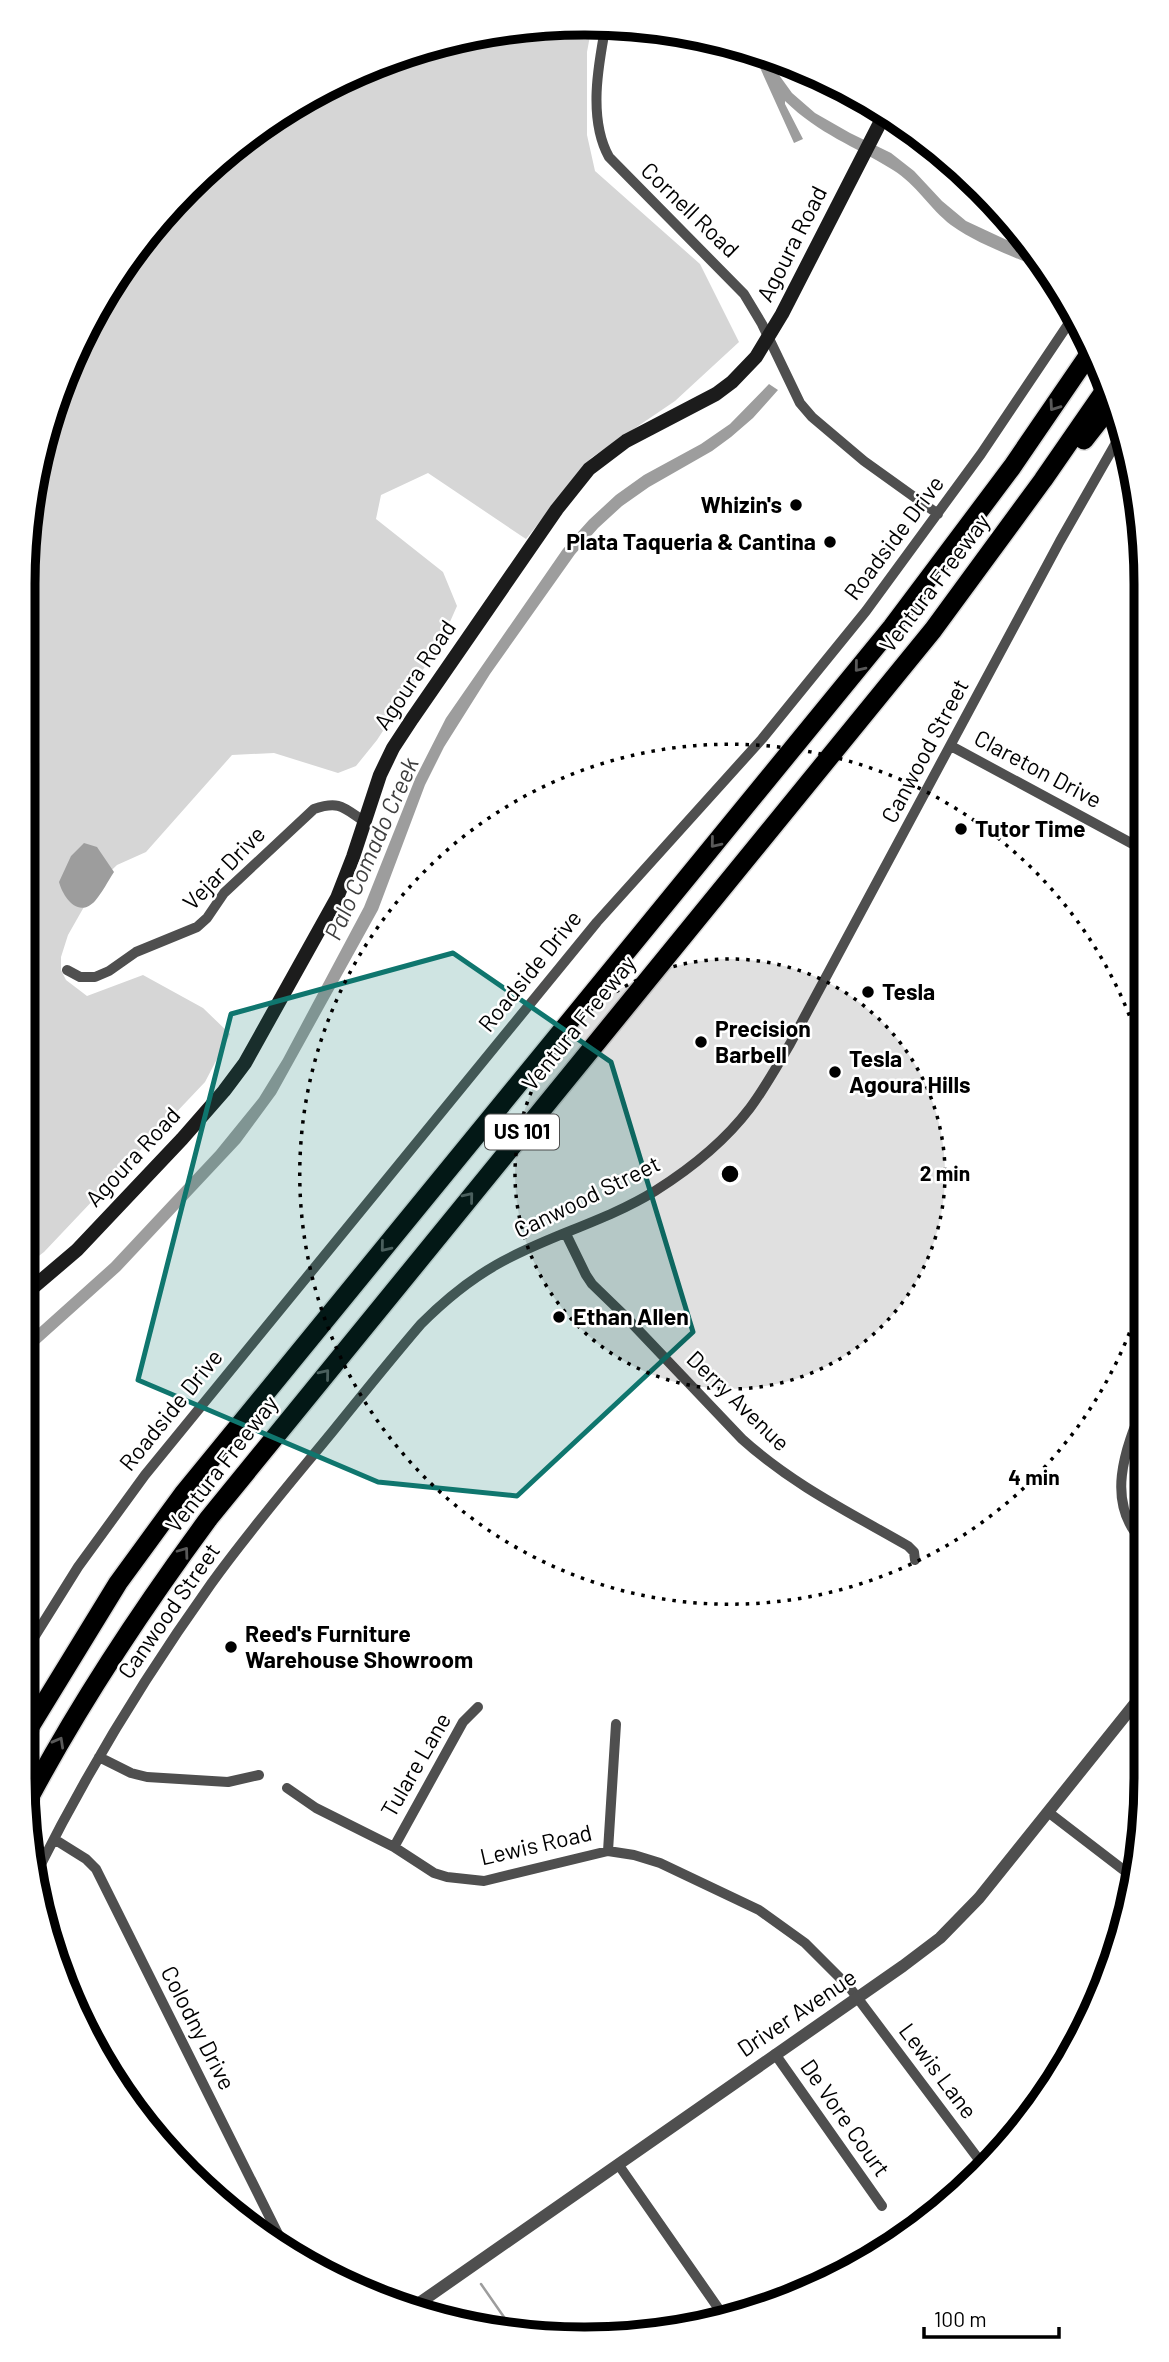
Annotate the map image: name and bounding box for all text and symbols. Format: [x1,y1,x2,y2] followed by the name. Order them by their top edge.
[636,156,746,263] street label: Cornell Road
[750,181,832,306] street label: Agoura Road
[1049,399,1062,412] one-way arrow
[837,470,949,605] street label: Roadside Drive
[700,490,782,518] place label: Whizin's
[788,497,804,513] marker: Whizin's
[873,507,996,657] street label: Ventura Freeway
[566,527,816,555] place label: Plata Taqueria & Cantina
[822,534,838,550] marker: Plata Taqueria & Cantina
[367,614,461,735] street label: Agoura Road
[855,659,867,672] one-way arrow
[874,674,974,827] street label: Canwood Street
[970,723,1107,813] street label: Clareton Drive
[317,752,424,944] water label: Palo Comado Creek
[975,814,1086,842] place label: Tutor Time
[176,819,270,915] street label: Vejar Drive
[953,821,969,837] marker: Tutor Time
[711,835,723,848] one-way arrow
[472,904,587,1037] street label: Roadside Drive
[515,949,642,1096] street label: Ventura Freeway
[882,977,935,1005] place label: Tesla
[860,984,876,1000] marker: Tesla
[715,1014,811,1068] place label: Precision Barbell
[693,1034,709,1050] marker: Precision Barbell
[849,1044,971,1098] place label: Tesla Agoura Hills
[827,1064,843,1080] marker: Tesla Agoura Hills
[79,1101,186,1212] street label: Agoura Road
[485,1114,559,1150] road number: US 101
[509,1149,664,1244] street label: Canwood Street
[920,1160,970,1185] text: 2 min
[718,1162,742,1186] centre of rings
[460,1193,473,1205] one-way arrow
[381,1239,393,1252] one-way arrow
[573,1302,689,1330] place label: Ethan Allen
[551,1309,567,1325] marker: Ethan Allen
[113,1343,228,1476] street label: Roadside Drive
[681,1344,796,1456] street label: Derry Avenue
[317,1369,330,1381] one-way arrow
[159,1389,284,1538] street label: Ventura Freeway
[1008,1464,1060,1489] text: 4 min
[111,1537,225,1684] street label: Canwood Street
[175,1547,188,1560] one-way arrow
[245,1619,473,1673] place label: Reed's Furniture Warehouse Showroom
[223,1639,239,1655] marker: Reed's Furniture Warehouse Showroom
[374,1707,456,1822] street label: Tulare Lane
[51,1737,64,1749] one-way arrow
[477,1818,594,1870] street label: Lewis Road
[156,1961,242,2094] street label: Colodny Drive
[732,1962,861,2062] street label: Driver Avenue
[894,2017,984,2124] street label: Lewis Lane
[795,2053,897,2182] street label: De Vore Court
[924,2296,1059,2340] scale bar
[934,2306,987,2331] text: 100 m

